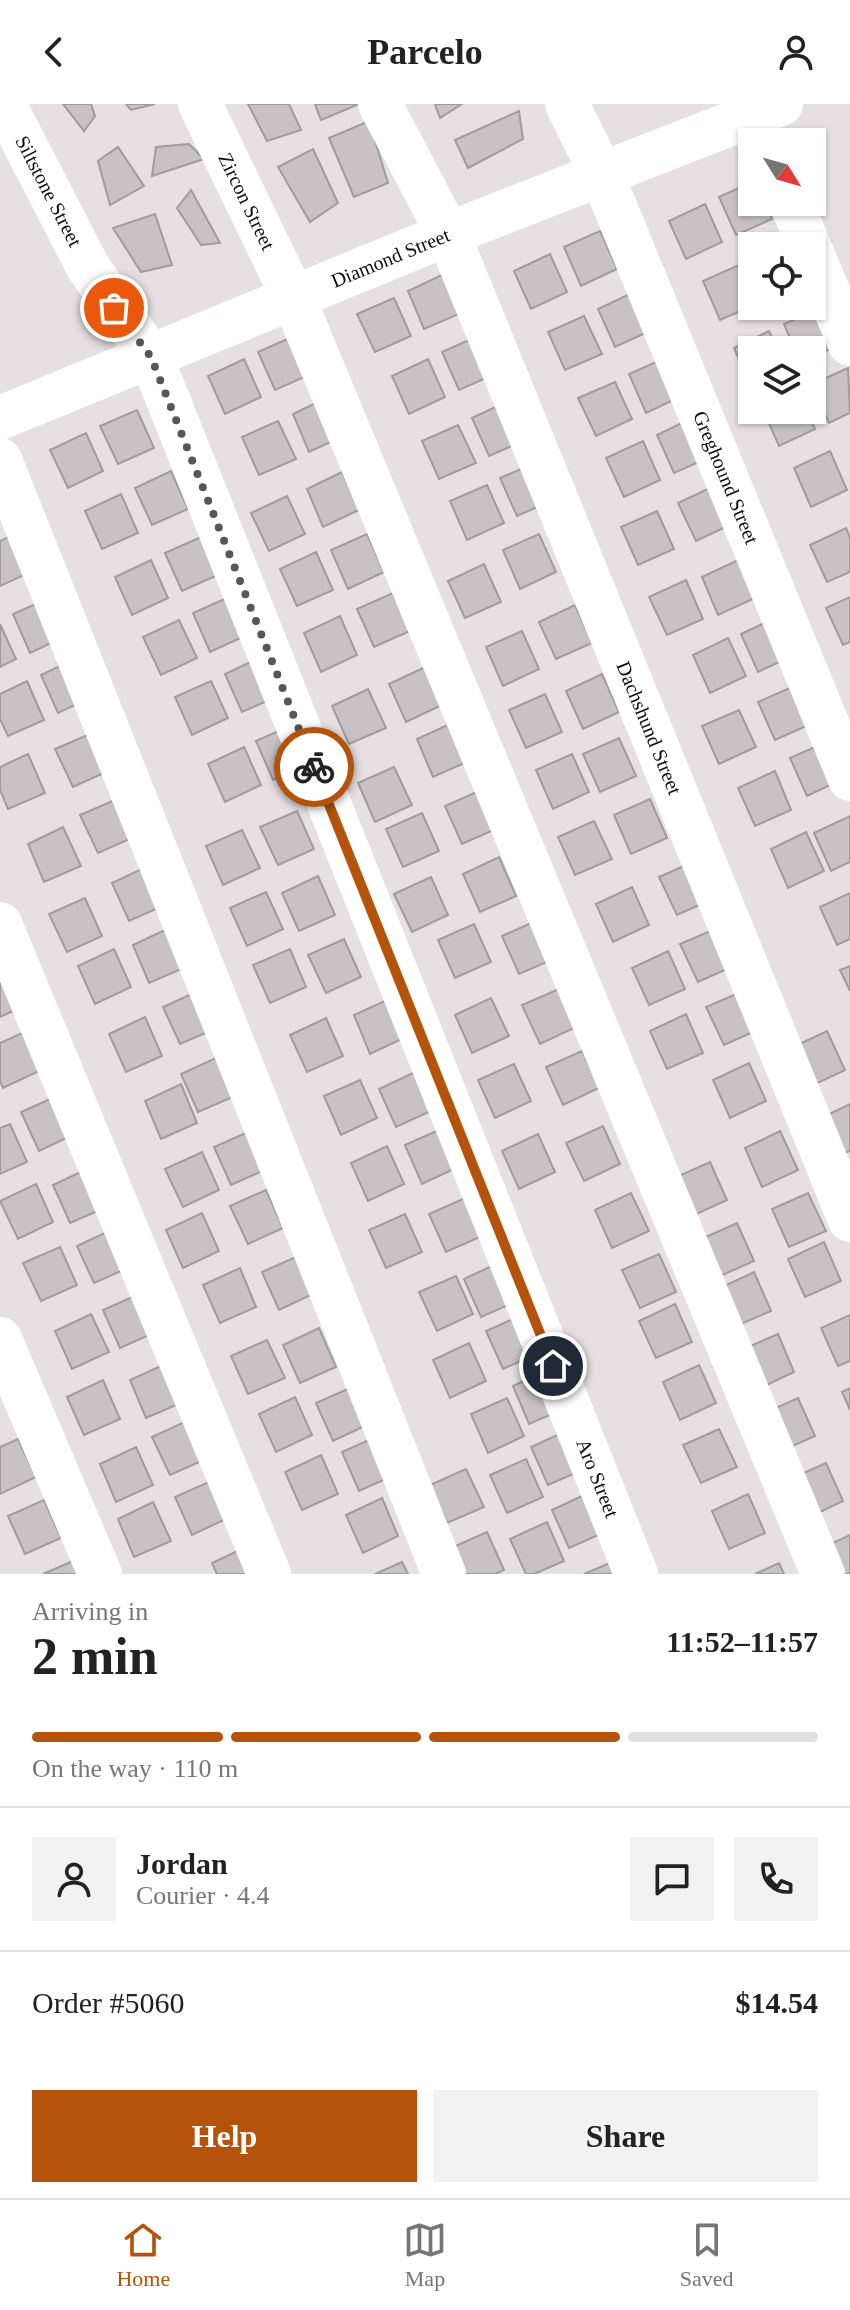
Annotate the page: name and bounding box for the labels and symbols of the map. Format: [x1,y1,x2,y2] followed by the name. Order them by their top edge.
[738,128,826,216] north arrow
[11,132,87,251] street label: Siltstone Street
[214,149,280,254] street label: Zircon Street
[328,223,453,292] street label: Diamond Street
[80,274,148,342] pin
[689,408,763,547] street label: Greghound Street
[612,658,686,798] street label: Dachshund Street
[274,727,354,807] courier
[519,1332,587,1400] pin
[572,1435,623,1521] street label: Aro Street

